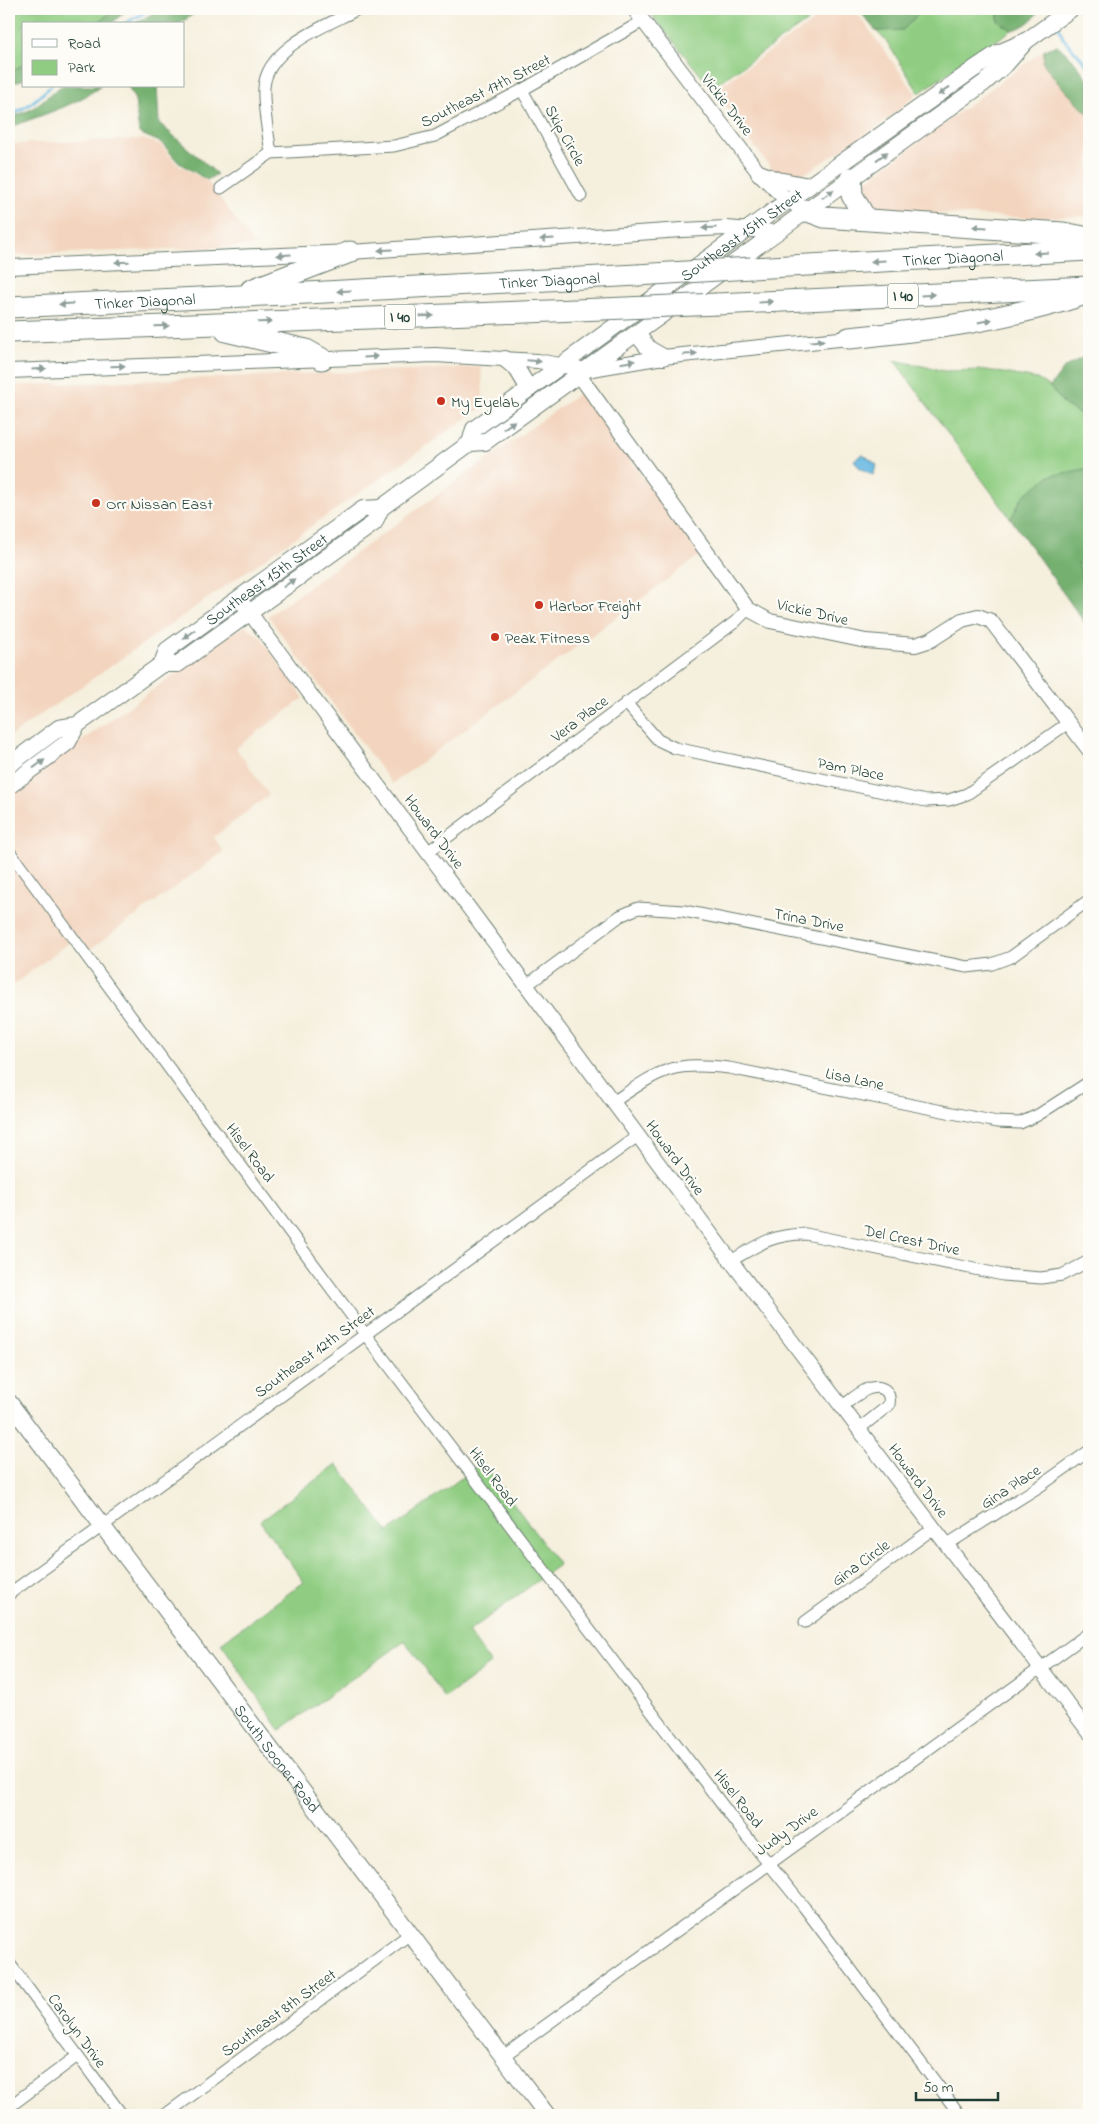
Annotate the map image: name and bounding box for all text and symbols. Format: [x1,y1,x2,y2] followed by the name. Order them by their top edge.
[22,22,185,88] legend
[68,33,101,55] text: Road
[417,48,556,135] street label: Southeast 17th Street
[68,57,96,79] text: Park
[694,68,759,142] street label: Vickie Drive
[937,86,951,96] one-way arrow
[538,101,591,172] street label: Skip Circle
[875,151,889,161] one-way arrow
[676,183,809,288] street label: Southeast 15th Street
[821,189,835,199] one-way arrow
[972,223,988,231] one-way arrow
[701,225,717,233] one-way arrow
[538,235,554,243] one-way arrow
[902,245,1004,274] street label: Tinker Diagonal
[376,246,392,254] one-way arrow
[1032,249,1048,257] one-way arrow
[276,251,292,259] one-way arrow
[114,258,130,266] one-way arrow
[870,258,886,266] one-way arrow
[498,267,601,297] street label: Tinker Diagonal
[888,284,918,308] road number: I 40
[94,288,196,317] street label: Tinker Diagonal
[336,288,352,296] one-way arrow
[921,290,937,298] one-way arrow
[758,297,774,305] one-way arrow
[58,300,74,308] one-way arrow
[385,304,415,330] road number: I 40
[419,311,435,319] one-way arrow
[977,317,992,325] one-way arrow
[257,318,273,326] one-way arrow
[155,322,171,330] one-way arrow
[810,337,826,345] one-way arrow
[682,350,698,358] one-way arrow
[363,353,379,361] one-way arrow
[526,357,542,365] one-way arrow
[620,358,636,366] one-way arrow
[110,362,126,370] one-way arrow
[31,365,47,373] one-way arrow
[451,391,520,415] place label: My Eyelab
[435,395,447,407] marker: My Eyelab
[502,420,516,430] one-way arrow
[106,493,213,517] place label: Orr Nissan East
[90,497,102,509] marker: Orr Nissan East
[201,528,334,633] street label: Southeast 15th Street
[282,578,295,589] one-way arrow
[773,593,852,633] street label: Vickie Drive
[549,595,642,619] place label: Harbor Freight
[533,599,545,611] marker: Harbor Freight
[505,627,590,651] place label: Peak Fitness
[182,629,196,639] one-way arrow
[489,631,501,643] marker: Peak Fitness
[546,690,615,750] street label: Vera Place
[815,752,887,788] street label: Pam Place
[32,759,45,769] one-way arrow
[397,790,470,875] street label: Howard Drive
[772,902,847,940] street label: Trina Drive
[823,1062,887,1098] street label: Lisa Lane
[639,1115,710,1202] street label: Howard Drive
[219,1118,280,1188] street label: Hisel Road
[860,1219,963,1263] street label: Del Crest Drive
[250,1300,381,1405] street label: Southeast 12th Street
[881,1439,954,1524] street label: Howard Drive
[462,1442,523,1512] street label: Hisel Road
[976,1459,1047,1516] street label: Gina Place
[827,1534,896,1593] street label: Gina Circle
[227,1700,325,1819] street label: South Sooner Road
[707,1765,768,1834] street label: Hisel Road
[751,1800,824,1863] street label: Judy Drive
[217,1963,342,2064] street label: Southeast 8th Street
[41,1989,112,2074] street label: Carolyn Drive
[916,2069,998,2101] scale bar
[923,2077,954,2099] text: 50 m

